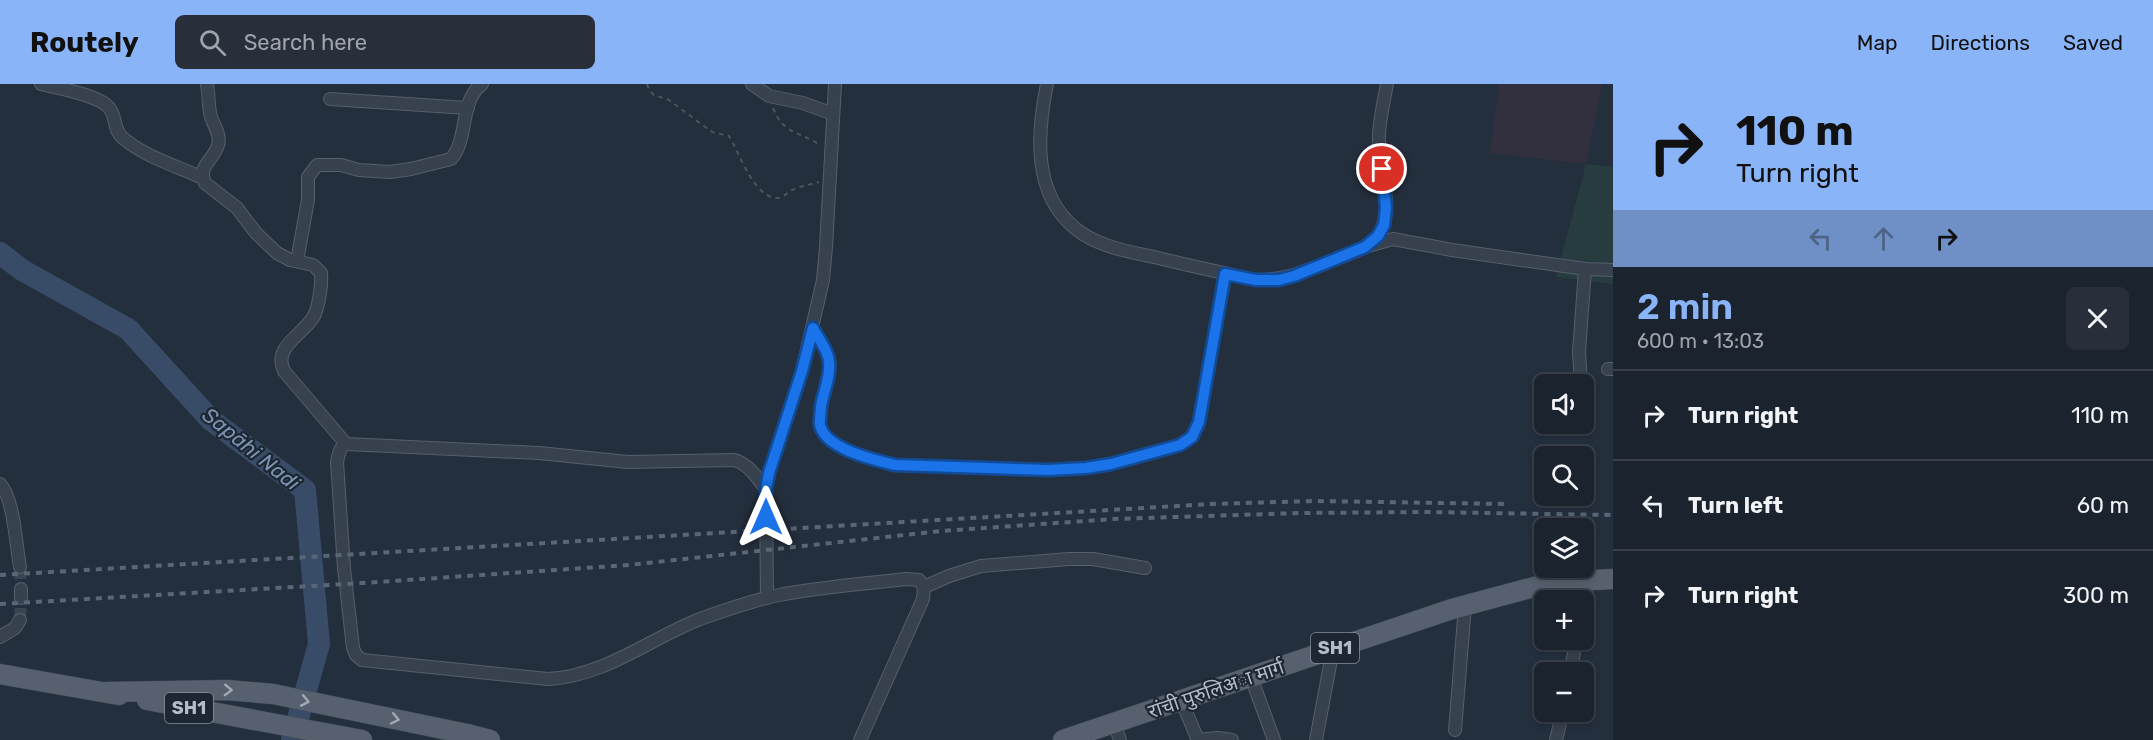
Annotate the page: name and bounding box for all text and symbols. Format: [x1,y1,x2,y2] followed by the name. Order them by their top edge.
[175,15,595,69] search box
[30,26,139,59] text: Routely
[196,26,229,59] icon: search
[244,29,367,56] text: Search here
[1857,30,1898,55] text: Map
[1931,30,2030,55] text: Directions
[2063,30,2123,55] text: Saved
[1736,106,1854,156] text: 110 m
[1637,108,1715,186] icon: right
[1356,143,1407,194] pin
[1365,152,1398,185] icon: arrive
[1736,157,1859,189] text: Turn right
[1804,222,1837,255] icon: left
[1867,222,1900,255] icon: ahead
[1930,222,1963,255] icon: right
[1637,285,1733,328] text: 2 min
[2066,287,2129,350] button: close
[1637,329,1764,353] text: 600 m · 13:03
[1534,374,1594,722] map controls
[1534,374,1594,434] button: sound
[1637,399,1670,432] icon: right
[198,402,306,496] water label: Sapāhi Nadi
[1688,402,1798,429] text: Turn right
[2071,402,2129,429] text: 110 m
[1534,446,1594,506] button: search
[734,485,798,549] position arrow
[1637,489,1670,522] icon: left
[1688,492,1783,519] text: Turn left
[2077,492,2129,519] text: 60 m
[1534,518,1594,578] button: layers
[1637,579,1670,612] icon: right
[1688,582,1798,609] text: Turn right
[2063,582,2129,609] text: 300 m
[1534,590,1594,650] button: +
[1311,633,1359,663] road number: SH1
[1145,654,1288,724] street label: रांची पुरुलिअा मार्ग
[1534,662,1594,722] button: −
[224,684,233,697] one-way arrow
[165,693,213,723] road number: SH1
[300,693,310,706] one-way arrow
[389,712,399,725] one-way arrow

